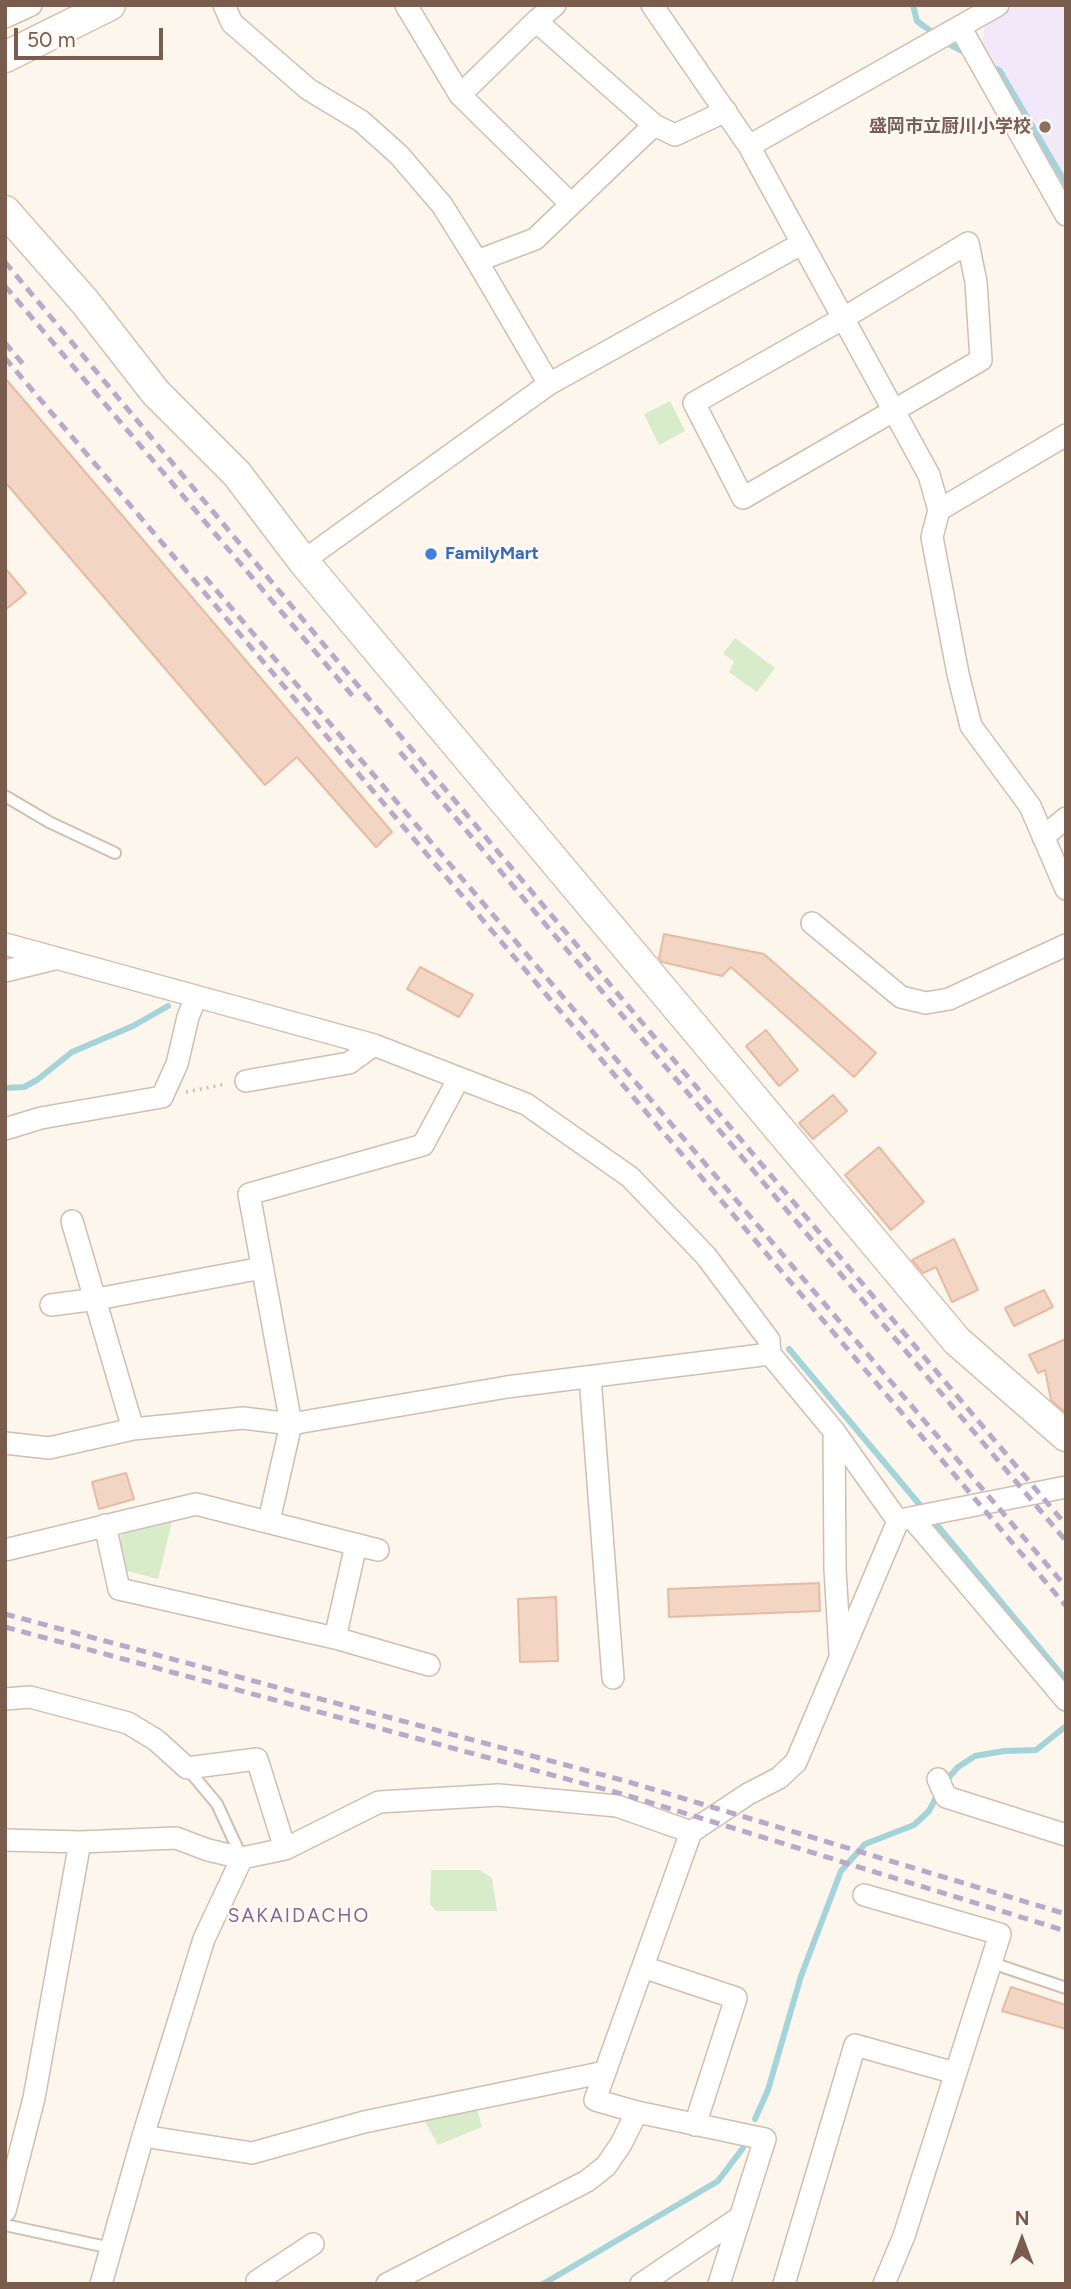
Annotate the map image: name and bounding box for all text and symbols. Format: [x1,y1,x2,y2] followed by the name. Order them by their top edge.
[18,14,166,58] scale bar
[27,27,76,52] text: 50 m
[869,116,1031,138] place label: 盛岡市立厨川小学校
[1037,119,1053,135] marker: 盛岡市立厨川小学校
[445,543,539,565] place label: FamilyMart
[423,546,439,562] marker: FamilyMart
[229,1905,369,1927] district label: SAKAIDACHO
[987,2205,1057,2275] north arrow
[1015,2207,1029,2230] text: N

